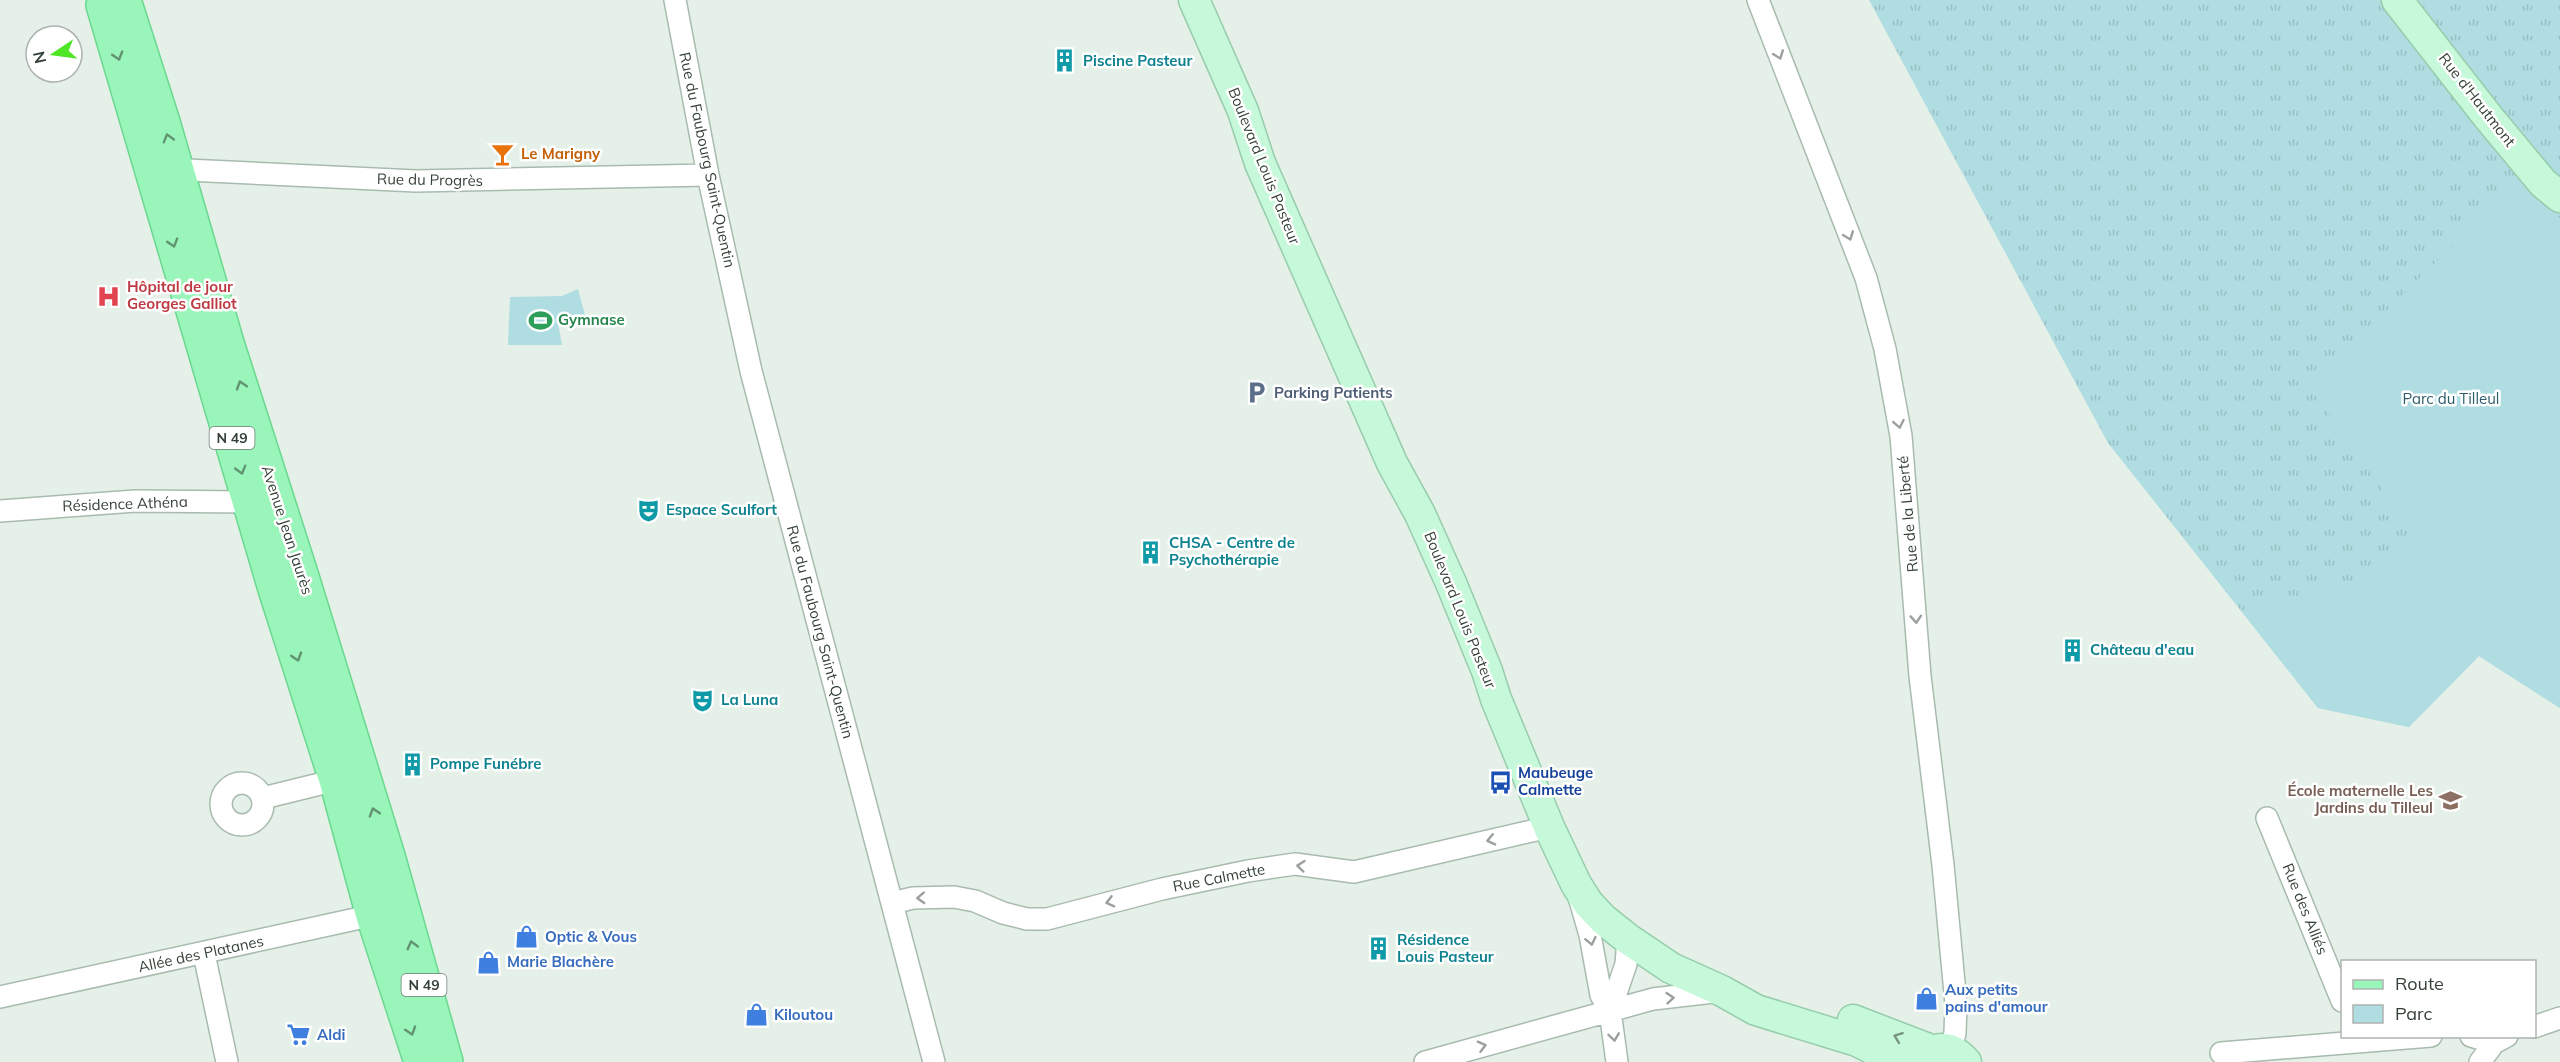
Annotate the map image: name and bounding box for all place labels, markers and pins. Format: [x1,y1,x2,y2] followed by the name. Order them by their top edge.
[1052,48,1078,74] building icon: Piscine Pasteur
[1083,51,1192,70] place label: Piscine Pasteur
[490,141,516,167] bar icon: Le Marigny
[521,144,601,163] place label: Le Marigny
[127,277,237,313] place label: Hôpital de jour Georges Galliot
[96,283,122,309] hospital icon: Hôpital de jour Georges Galliot
[527,307,553,333] sports icon: Gymnase
[558,310,625,329] place label: Gymnase
[1243,380,1269,406] parking icon: Parking Patients
[1274,383,1393,402] place label: Parking Patients
[635,497,661,523] theatre icon: Espace Sculfort
[666,500,777,519] place label: Espace Sculfort
[1169,533,1295,569] place label: CHSA - Centre de Psychothérapie
[1138,539,1164,565] building icon: CHSA - Centre de Psychothérapie
[2059,637,2085,663] building icon: Château d'eau
[2090,640,2194,659] place label: Château d'eau
[690,687,716,713] theatre icon: La Luna
[721,690,778,709] place label: La Luna
[399,751,425,777] building icon: Pompe Funébre
[430,754,542,773] place label: Pompe Funébre
[1518,763,1593,799] place label: Maubeuge Calmette
[1487,769,1513,795] bus stop icon: Maubeuge Calmette
[2288,781,2433,817] place label: École maternelle Les Jardins du Tilleul
[2438,787,2464,813] school or university icon: École maternelle Les Jardins du Tilleul
[514,924,540,950] shop icon: Optic & Vous
[545,927,637,946] place label: Optic & Vous
[1397,930,1494,966] place label: Résidence Louis Pasteur
[1366,936,1392,962] building icon: Résidence Louis Pasteur
[476,949,502,975] shop icon: Marie Blachère
[507,952,614,971] place label: Marie Blachère
[1945,980,2048,1016] place label: Aux petits pains d'amour
[1914,986,1940,1012] shop icon: Aux petits pains d'amour
[743,1002,769,1028] shop icon: Kiloutou
[774,1005,833,1024] place label: Kiloutou
[286,1022,312,1048] supermarket icon: Aldi
[317,1025,345,1044] place label: Aldi

